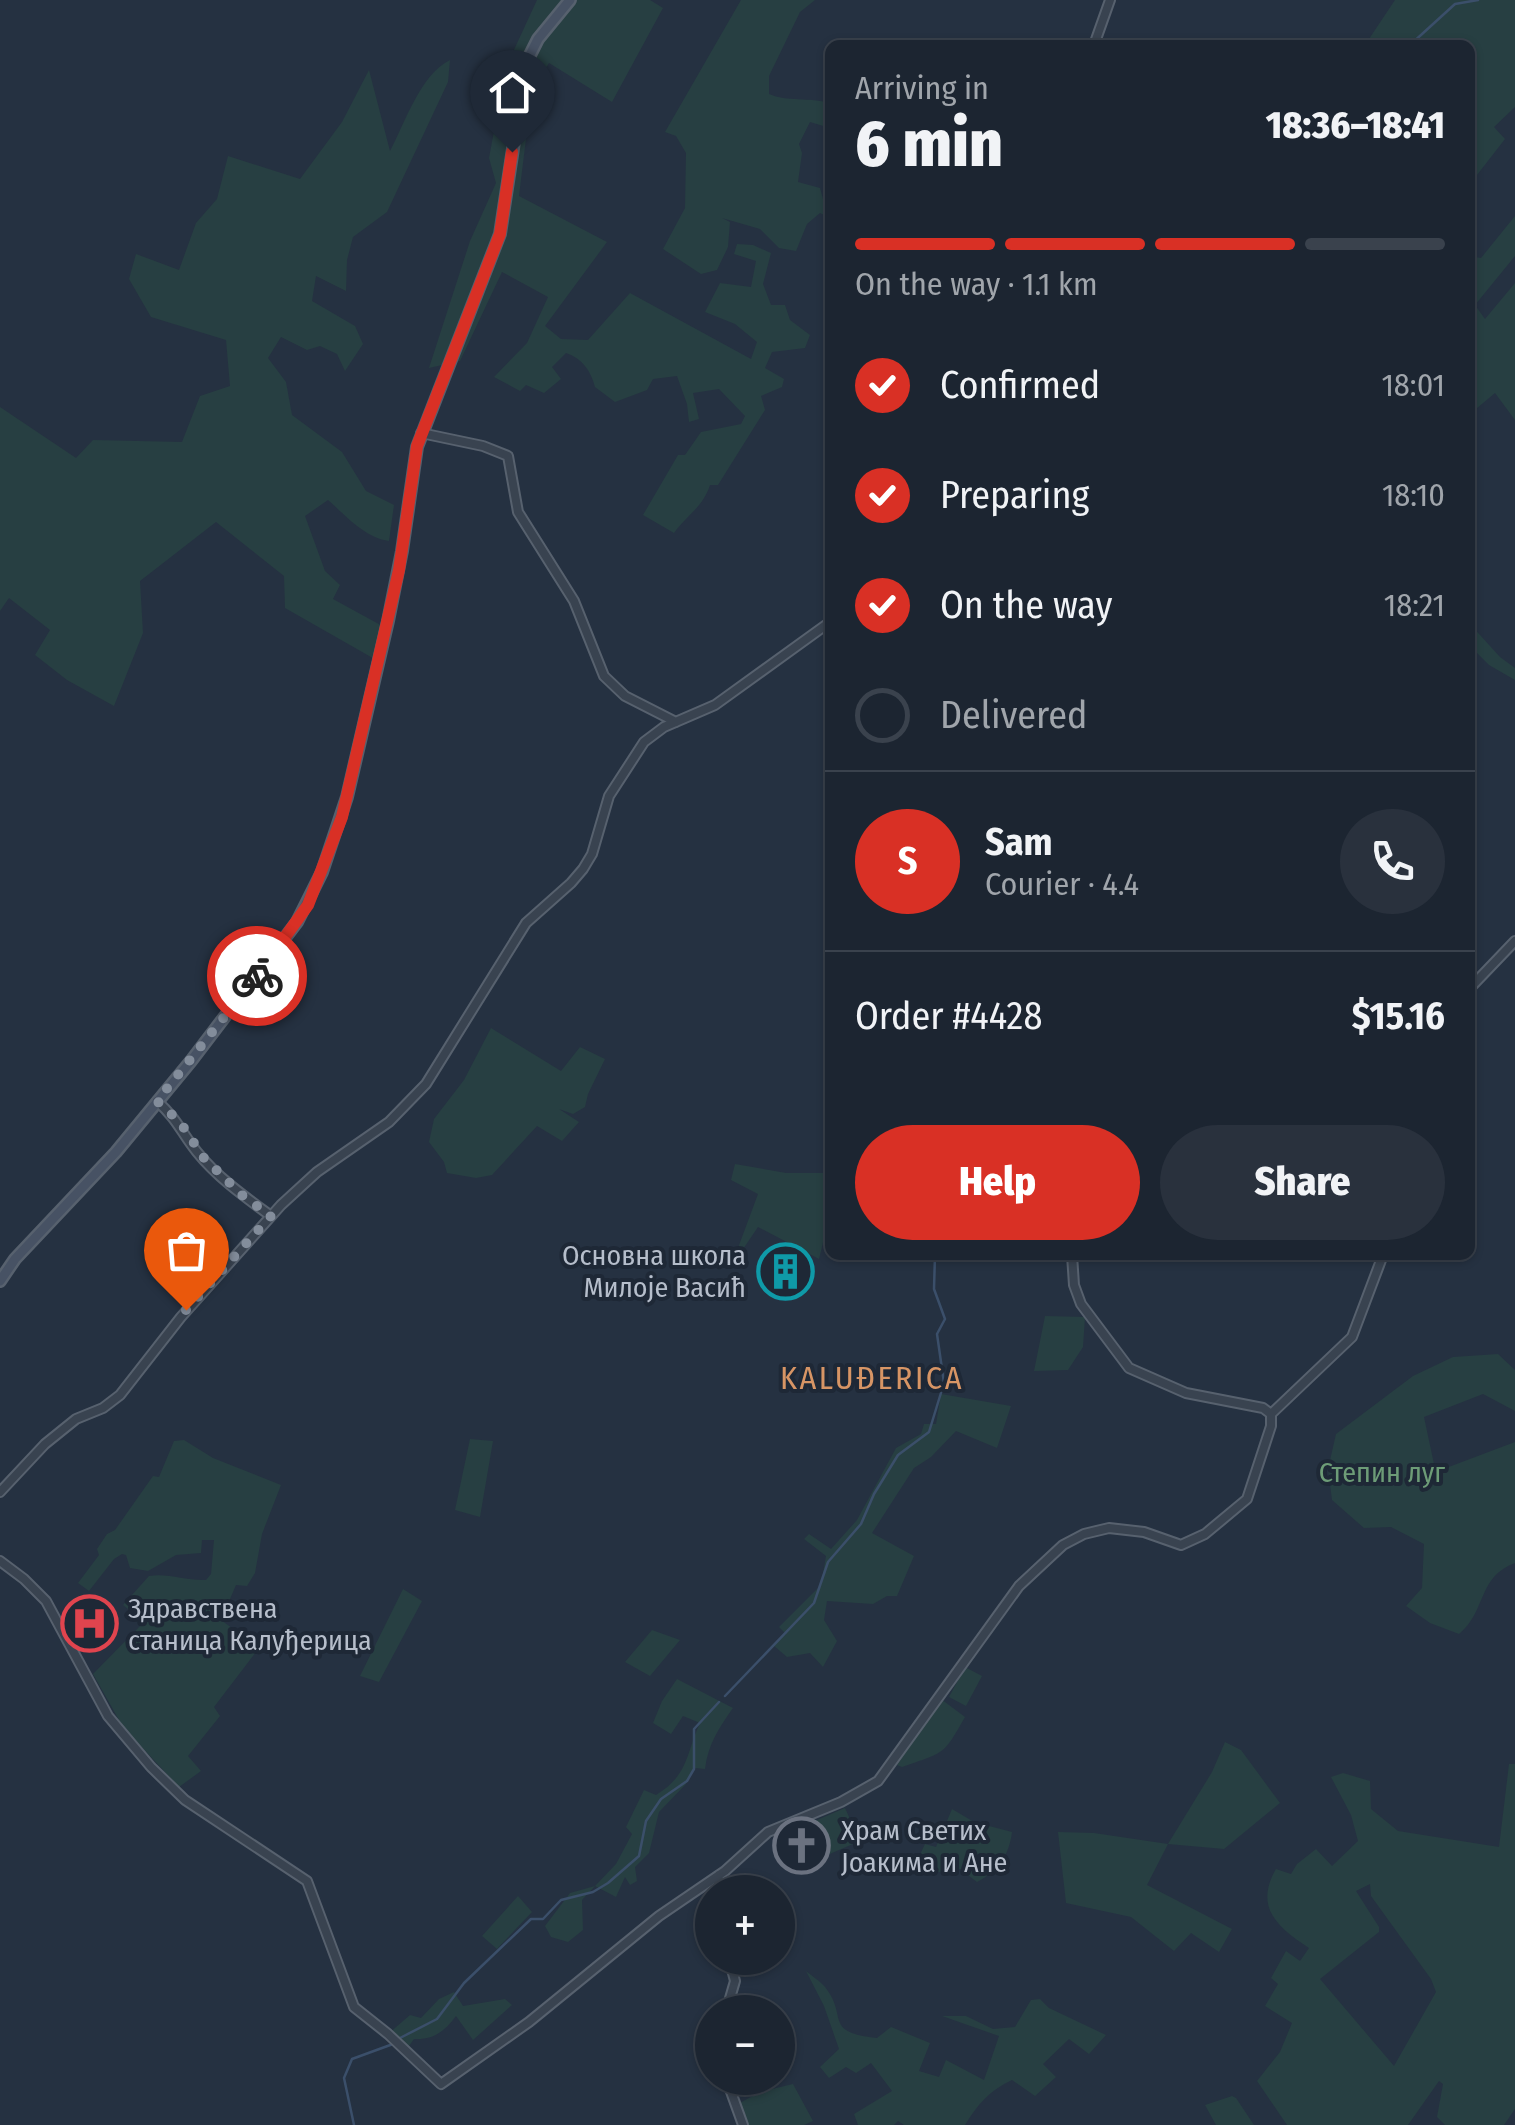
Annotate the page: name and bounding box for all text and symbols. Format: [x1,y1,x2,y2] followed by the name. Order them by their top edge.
[470,50,555,153] pin
[485,65,540,120] icon: home
[855,69,989,107] text: Arriving in
[1266,102,1445,148] text: 18:36–18:41
[855,105,1003,183] text: 6 min
[855,265,1098,303] text: On the way · 1.1 km
[855,358,910,413] icon: check
[940,362,1100,408] text: Confirmed
[1381,366,1445,404] text: 18:01
[855,468,910,523] icon: check
[940,472,1089,518] text: Preparing
[1382,476,1445,514] text: 18:10
[855,578,910,633] icon: check
[940,582,1112,628] text: On the way
[1384,586,1445,624] text: 18:21
[940,692,1087,738] text: Delivered
[1340,809,1445,914] button: phone
[985,819,1053,865] text: Sam
[898,838,917,884] text: S
[985,865,1139,903] text: Courier · 4.4
[207,926,307,1026] courier
[230,949,285,1004] icon: bike
[855,993,1042,1039] text: Order #4428
[1352,993,1445,1039] text: $15.16
[855,1125,1140,1240] button: Help
[1160,1125,1445,1240] button: Share
[144,1208,229,1311] pin
[159,1223,214,1278] icon: bag
[562,1239,746,1304] place label: Основна школа Милоје Васић
[755,1241,815,1301] building icon: Основна школа Милоје Васић
[780,1359,964,1397] district label: KALUĐERICA
[1319,1456,1445,1489] park label: Степин луг
[128,1592,372,1657] place label: Здравствена станица Калуђерица
[59,1594,119,1654] hospital icon: Здравствена станица Калуђерица
[841,1814,1007,1879] place label: Храм Светих Јоакима и Ане
[772,1816,832,1876] church icon: Храм Светих Јоакима и Ане
[695,1875,795,2095] map controls
[695,1875,795,1975] button: +
[695,1995,795,2095] button: −

